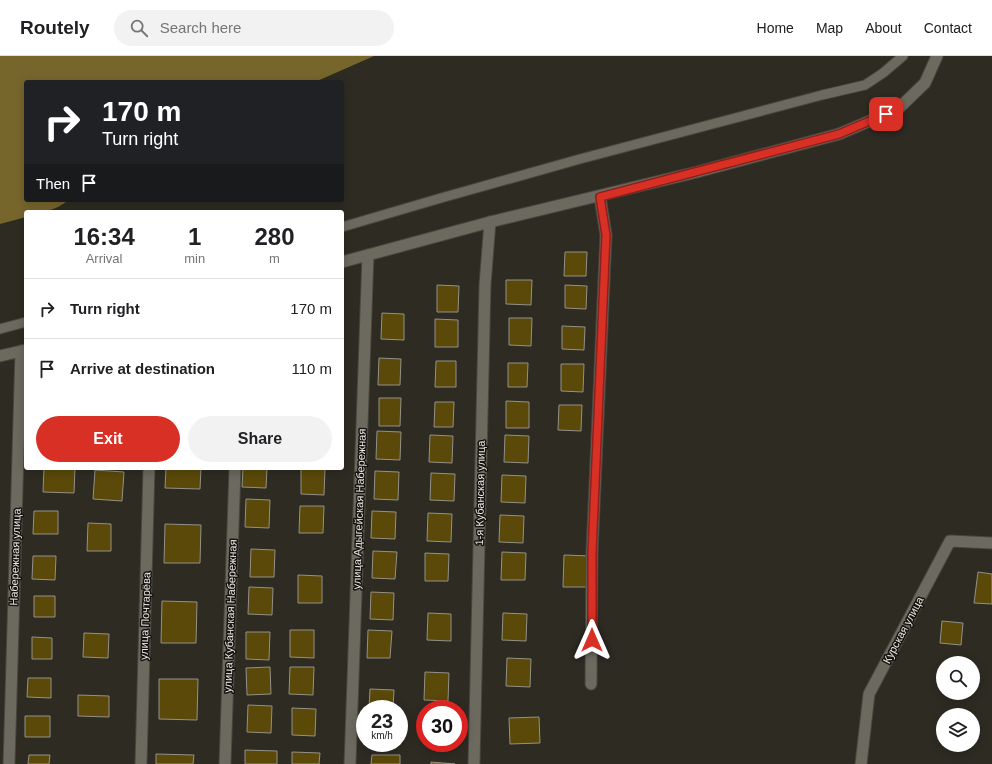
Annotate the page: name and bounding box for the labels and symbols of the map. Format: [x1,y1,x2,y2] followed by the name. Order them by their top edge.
[869,97,903,131] pin
[350,428,368,589] street label: улица Адыгейская Набережная
[473,440,487,546] street label: 1-я Кубанская улица
[7,507,23,606] street label: Набережная улица
[221,539,239,693] street label: улица Кубанская Набережная
[137,571,153,660] street label: улица Почтарёва
[880,594,926,665] street label: Курская улица
[571,619,613,661] position arrow
[416,700,468,752] speed limit sign: 30

